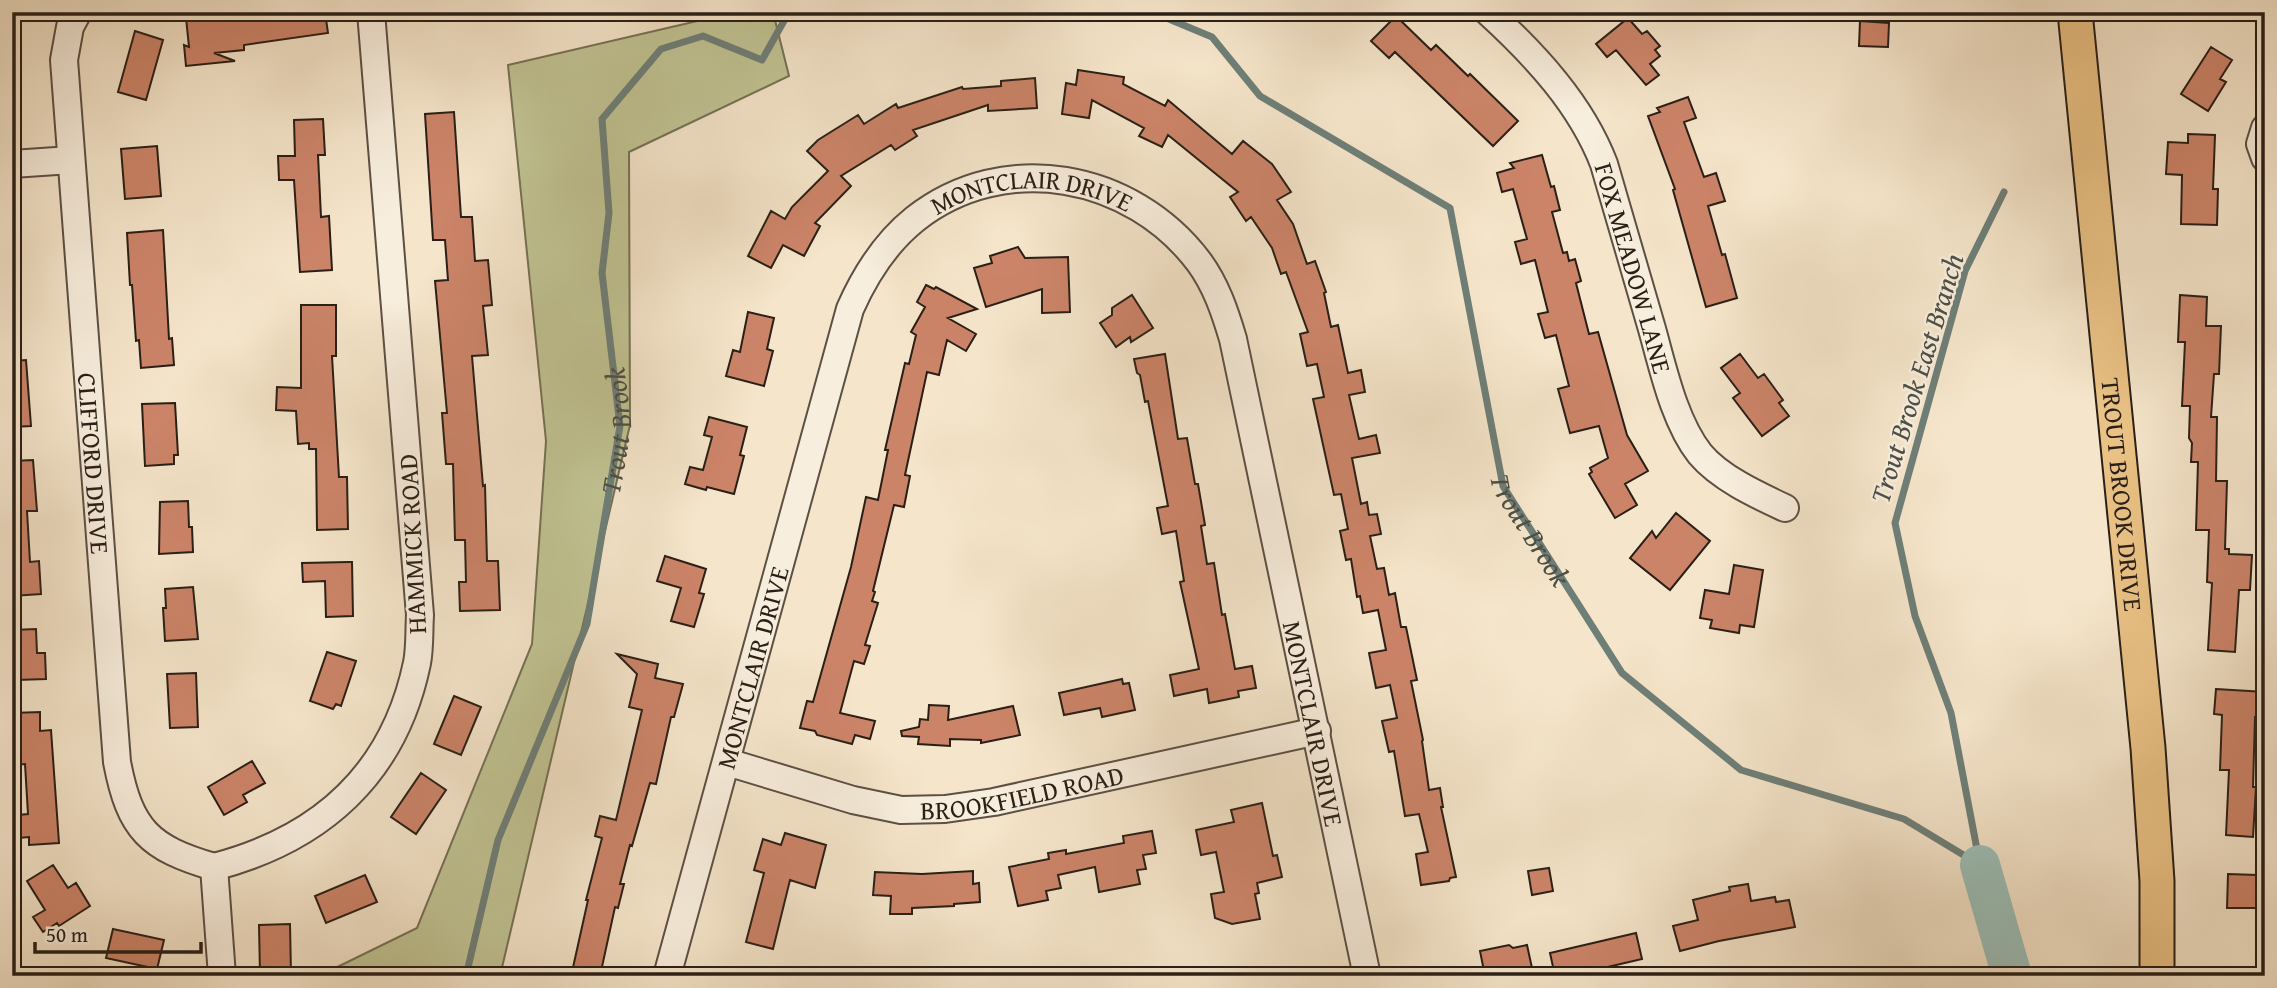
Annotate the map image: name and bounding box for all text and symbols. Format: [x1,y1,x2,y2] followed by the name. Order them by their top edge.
[1585,158,1683,378] street label: FOX MEADOW LANE
[923,159,1140,224] text: MONTCLAIR DRIVE
[927,195,1137,229] street label: MONTCLAIR DRIVE
[1859,248,1973,508] water label: Trout Brook East Branch
[589,365,641,497] water label: Trout Brook
[68,371,121,555] street label: CLIFFORD DRIVE
[2092,376,2154,613] street label: TROUT BROOK DRIVE
[388,453,436,635] street label: HAMMICK ROAD
[1481,470,1582,594] water label: Trout Brook
[705,561,798,773] street label: MONTCLAIR DRIVE
[1273,617,1354,830] street label: MONTCLAIR DRIVE
[920,755,1127,829] street label: BROOKFIELD ROAD
[35,911,201,955] scale bar
[46,919,88,950] text: 50 m

